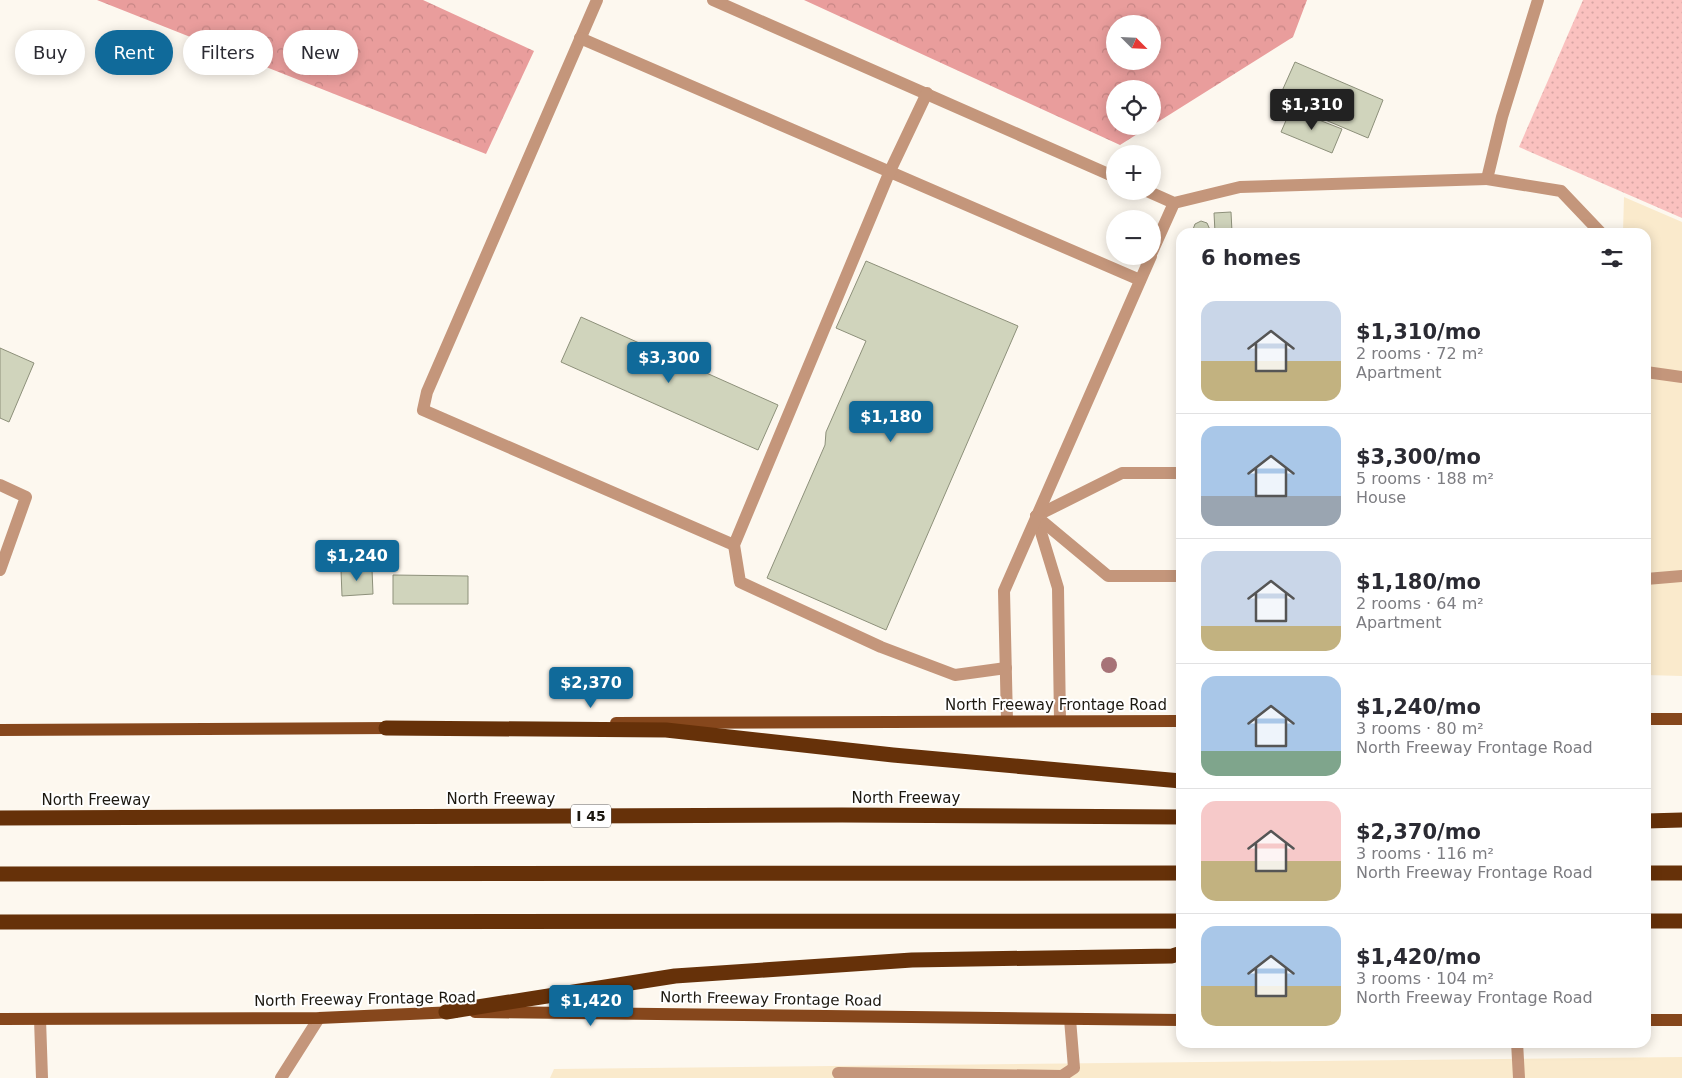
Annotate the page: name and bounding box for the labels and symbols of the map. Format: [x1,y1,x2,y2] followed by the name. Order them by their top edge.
[1106,15,1161,70] north arrow
[1271,88,1353,131] pin: $1,310
[628,342,710,384] pin: $3,300
[850,400,932,443] pin: $1,180
[316,540,398,582] pin: $1,240
[550,666,632,709] pin: $2,370
[945,696,1167,714] street label: North Freeway Frontage Road
[852,789,961,807] street label: North Freeway
[447,790,556,808] street label: North Freeway
[42,791,151,809] street label: North Freeway
[571,804,611,828] road number: I 45
[550,984,632,1027] pin: $1,420
[254,988,476,1010] street label: North Freeway Frontage Road
[660,988,882,1010] street label: North Freeway Frontage Road

